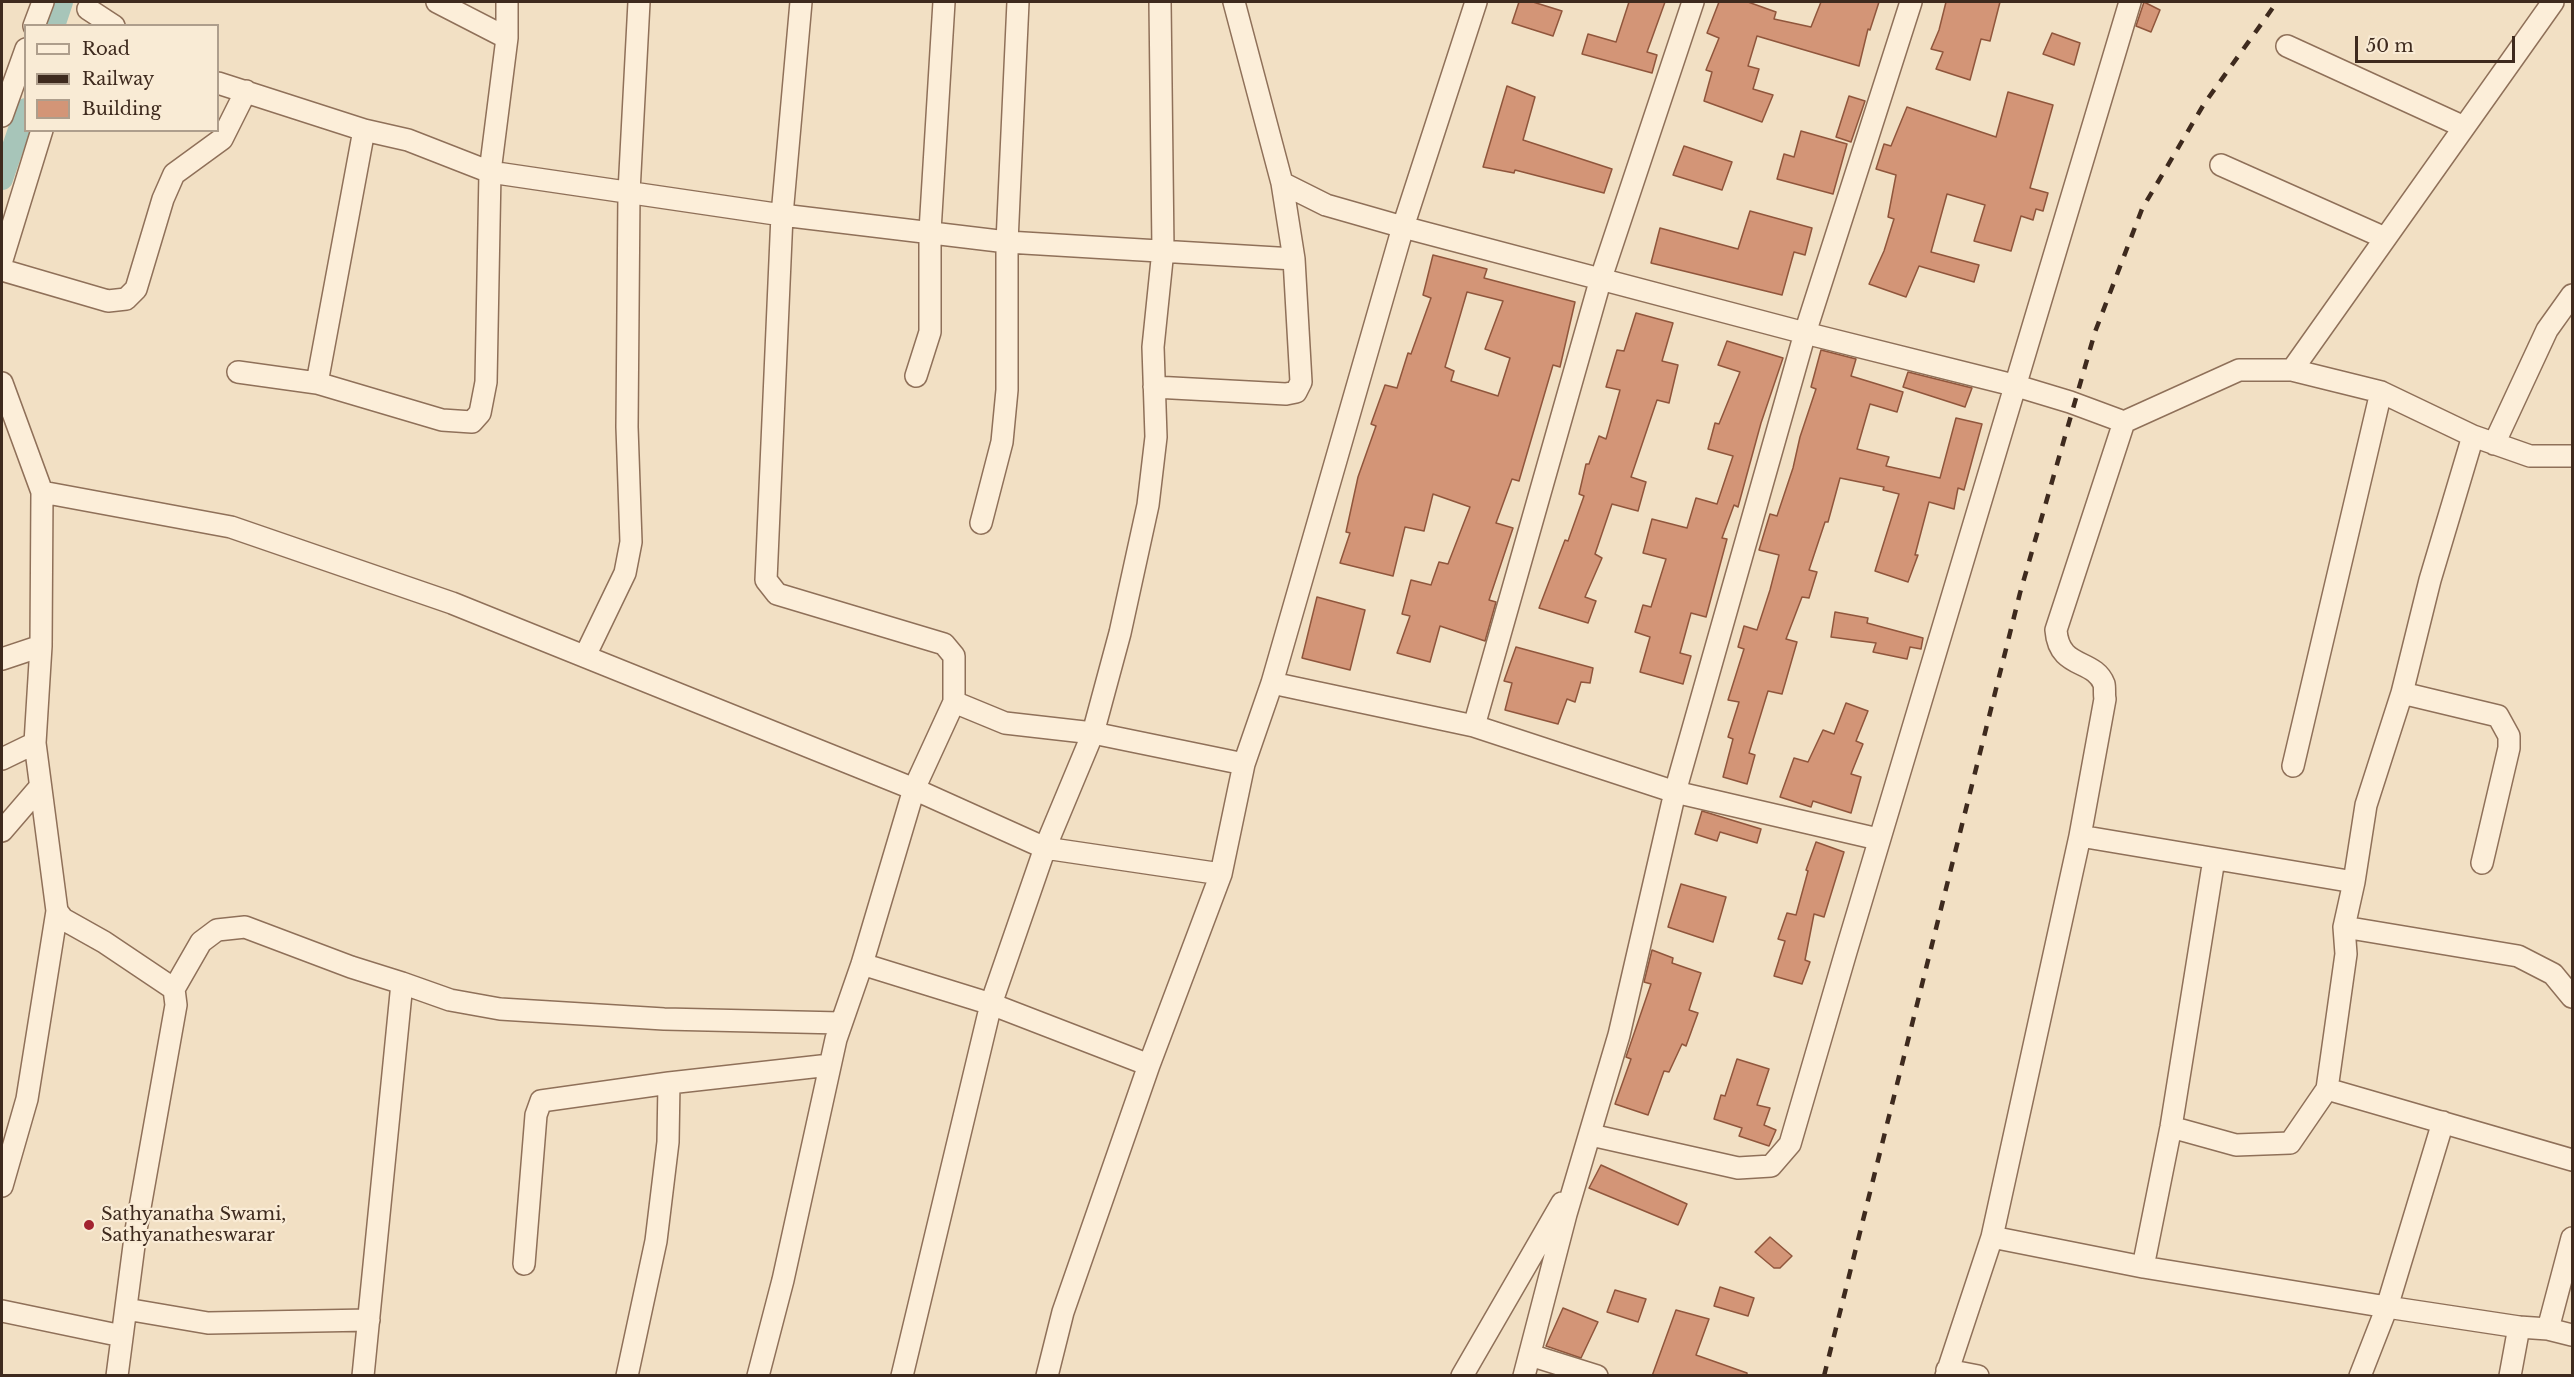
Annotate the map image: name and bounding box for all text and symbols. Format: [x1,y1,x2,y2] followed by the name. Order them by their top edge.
[24,24,219,132] legend
[2358,24,2518,62] scale bar
[2366,35,2414,57] text: 50 m
[82,38,130,60] text: Road
[82,68,154,90] text: Railway
[82,98,161,120] text: Building
[101,1204,286,1246] place label: Sathyanatha Swami, Sathyanatheswarar
[82,1218,96,1232] marker: Sathyanatha Swami, Sathyanatheswarar

